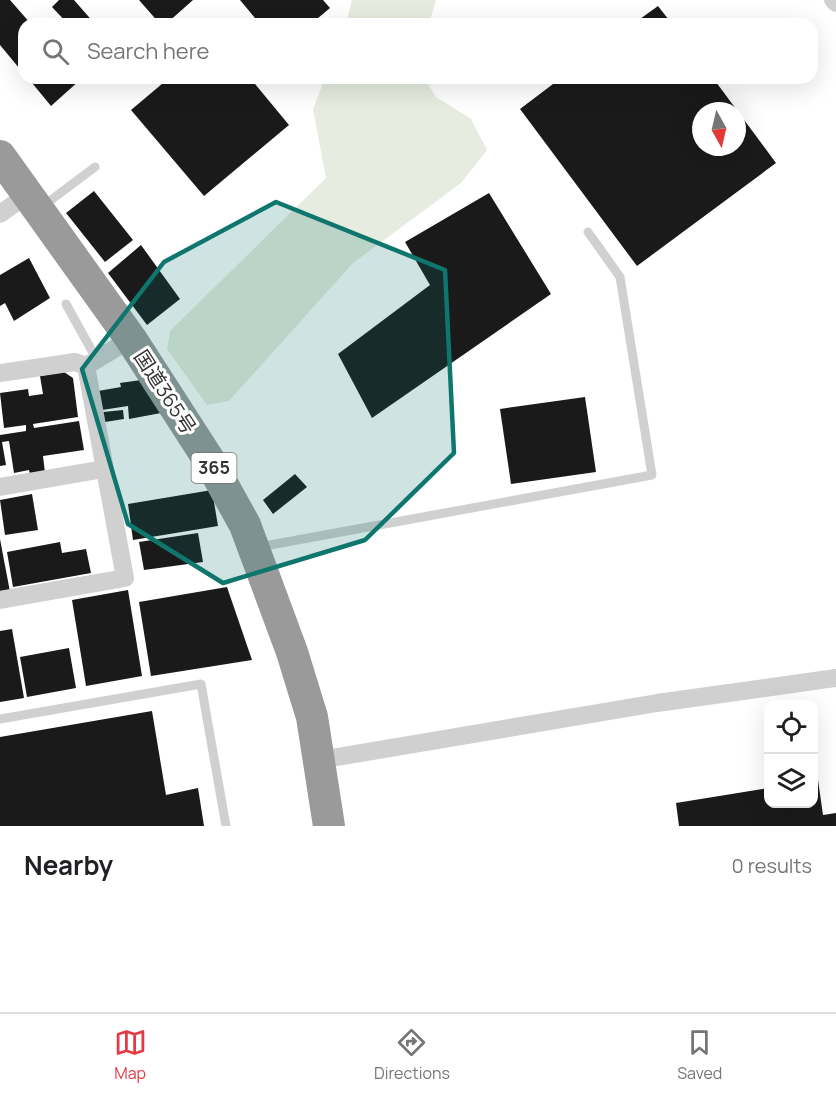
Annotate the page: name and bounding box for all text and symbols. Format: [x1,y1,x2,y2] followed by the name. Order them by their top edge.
[18,18,818,84] search box
[39,35,72,68] icon: search
[87,36,209,66] text: Search here
[692,102,746,156] north arrow
[128,345,203,439] street label: 国道365号
[192,453,236,483] road number: 365
[764,700,818,808] map controls
[764,700,818,754] button: locate
[764,754,818,808] button: layers
[24,847,113,883] text: Nearby
[732,852,812,879] text: 0 results
[114,1026,147,1084] tab: Map
[374,1026,450,1084] tab: Directions
[677,1026,722,1084] tab: Saved

